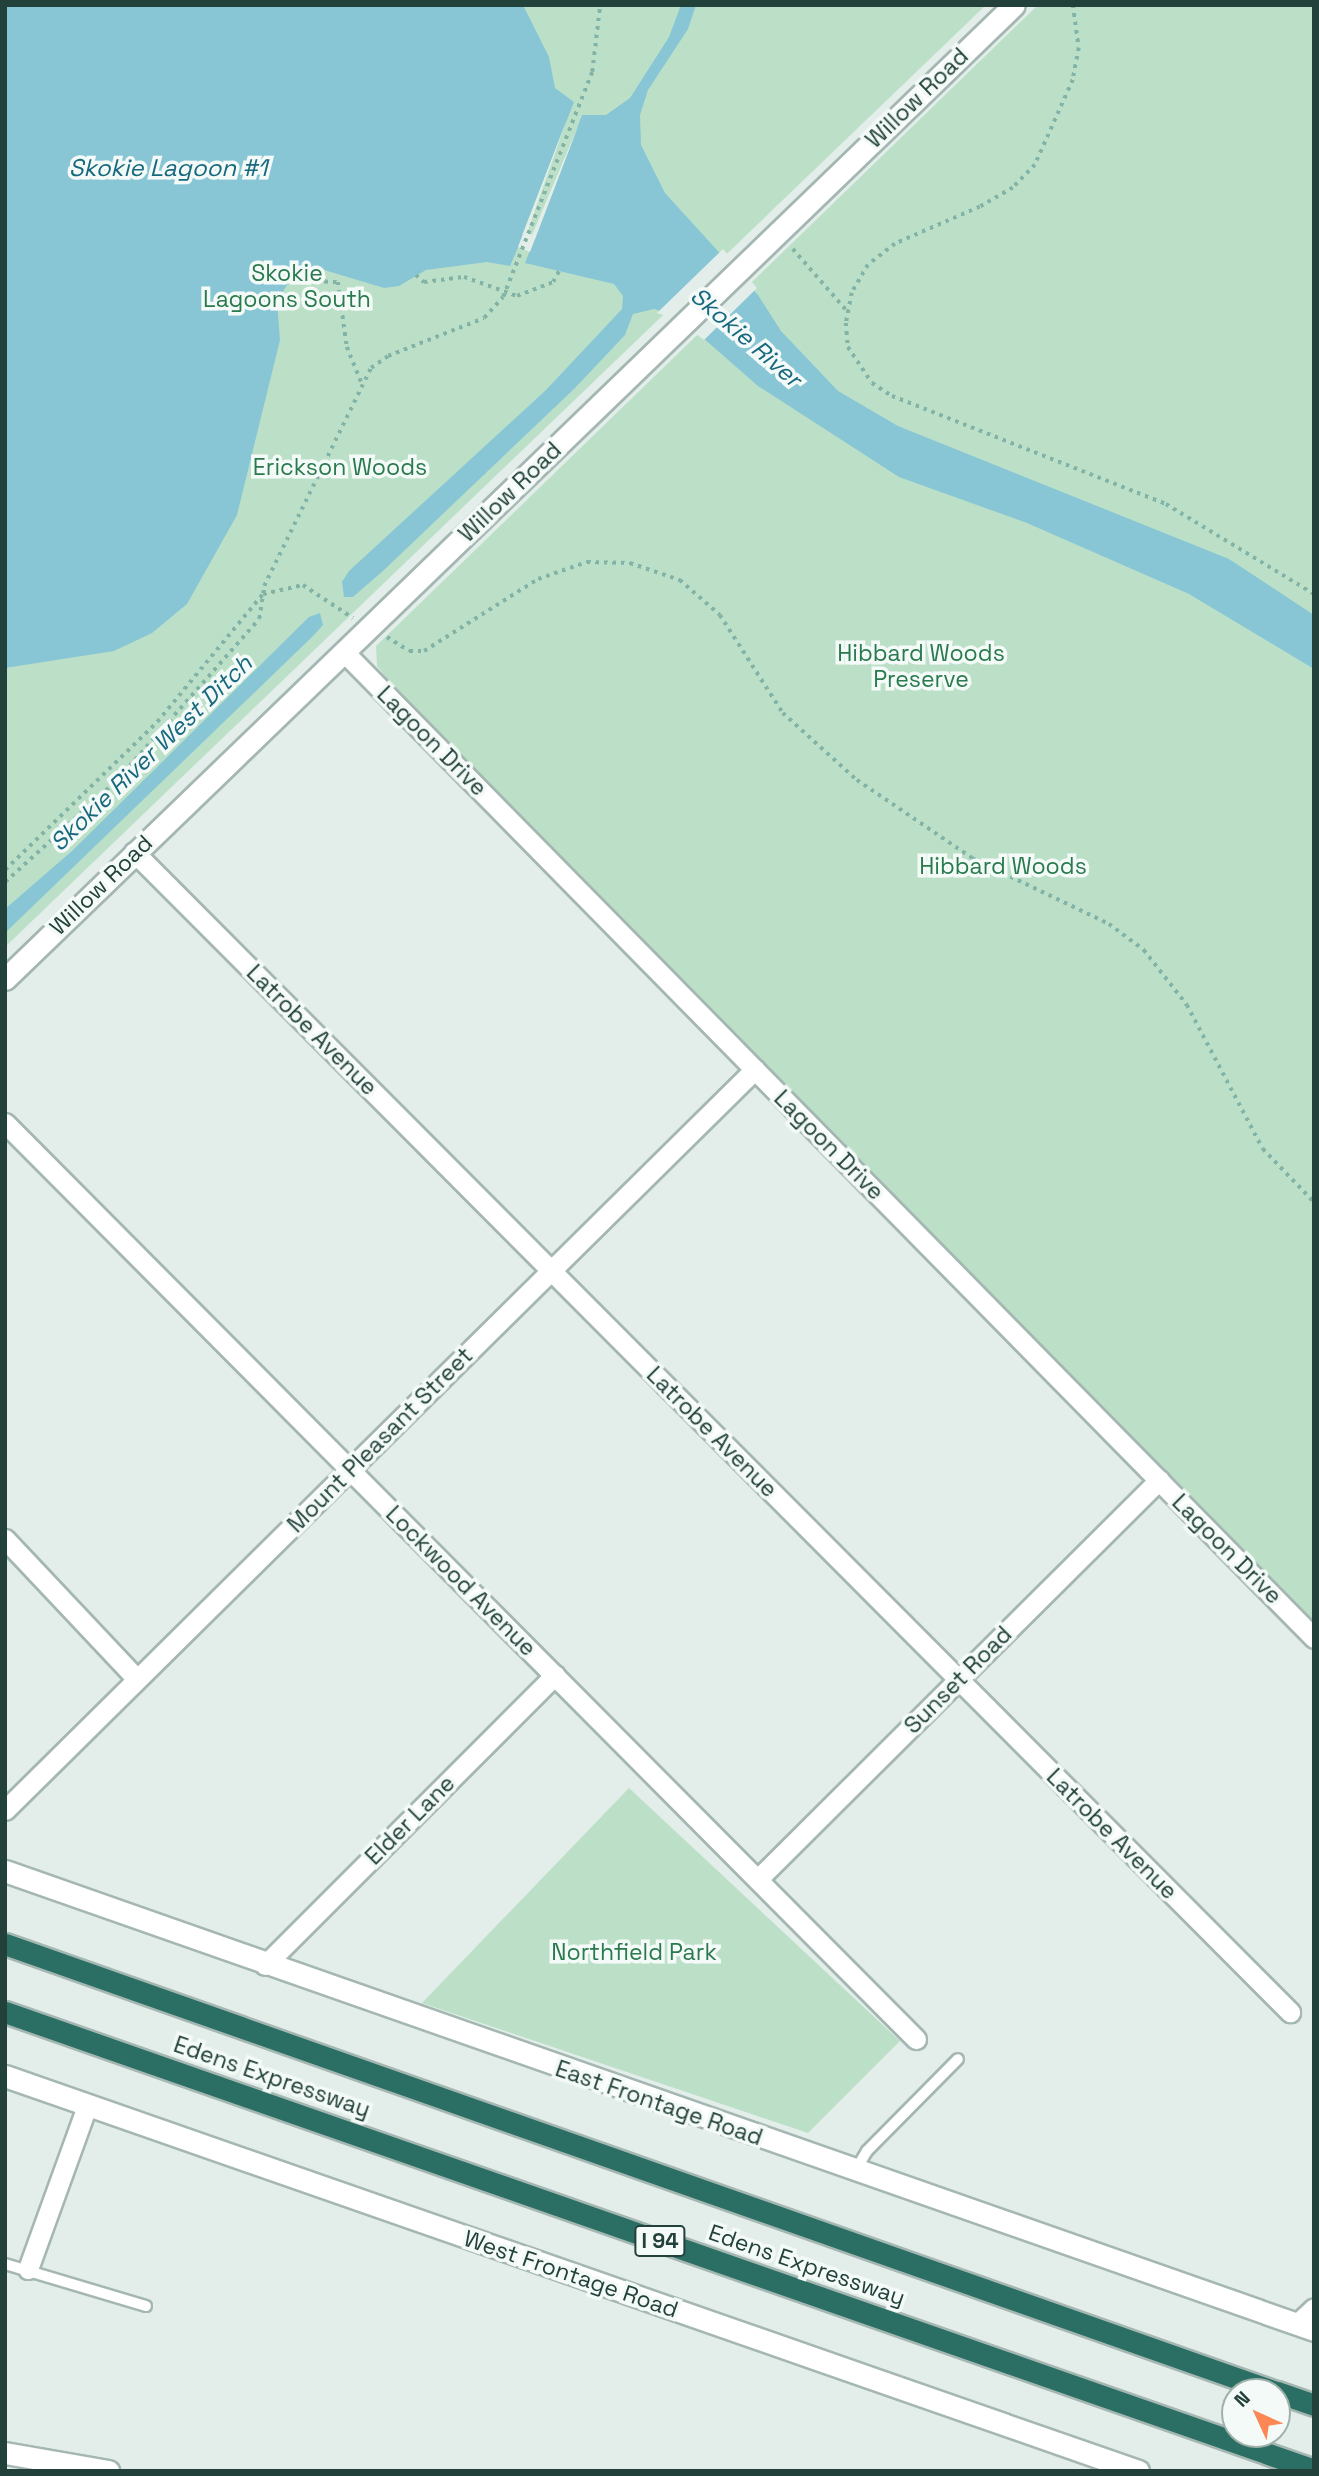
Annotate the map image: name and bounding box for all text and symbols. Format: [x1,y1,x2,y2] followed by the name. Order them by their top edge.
[860,42,974,154] street label: Willow Road
[69,154,267,182] water label: Skokie Lagoon #1
[203,259,371,313] park label: Skokie Lagoons South
[685,281,807,393] water label: Skokie River
[453,436,567,548] street label: Willow Road
[253,453,427,481] park label: Erickson Woods
[837,639,1005,693] park label: Hibbard Woods Preserve
[44,649,258,857] water label: Skokie River West Ditch
[371,680,493,802] street label: Lagoon Drive
[44,829,158,941] street label: Willow Road
[919,852,1087,880] park label: Hibbard Woods
[241,959,383,1101] street label: Latrobe Avenue
[768,1084,890,1206] street label: Lagoon Drive
[282,1342,478,1538] street label: Mount Pleasant Street
[641,1361,783,1503] street label: Latrobe Avenue
[1166,1488,1288,1610] street label: Lagoon Drive
[380,1500,542,1662] street label: Lockwood Avenue
[899,1621,1017,1739] street label: Sunset Road
[1041,1763,1183,1905] street label: Latrobe Avenue
[360,1770,460,1870] street label: Elder Lane
[551,1938,717,1966] park label: Northfield Park
[170,2030,374,2124] street label: Edens Expressway
[552,2055,766,2151] street label: East Frontage Road
[705,2218,909,2312] street label: Edens Expressway
[460,2224,682,2324] street label: West Frontage Road
[634,2224,686,2258] road number: I 94
[1221,2378,1291,2448] north arrow
[1229,2386,1256,2413] text: N

